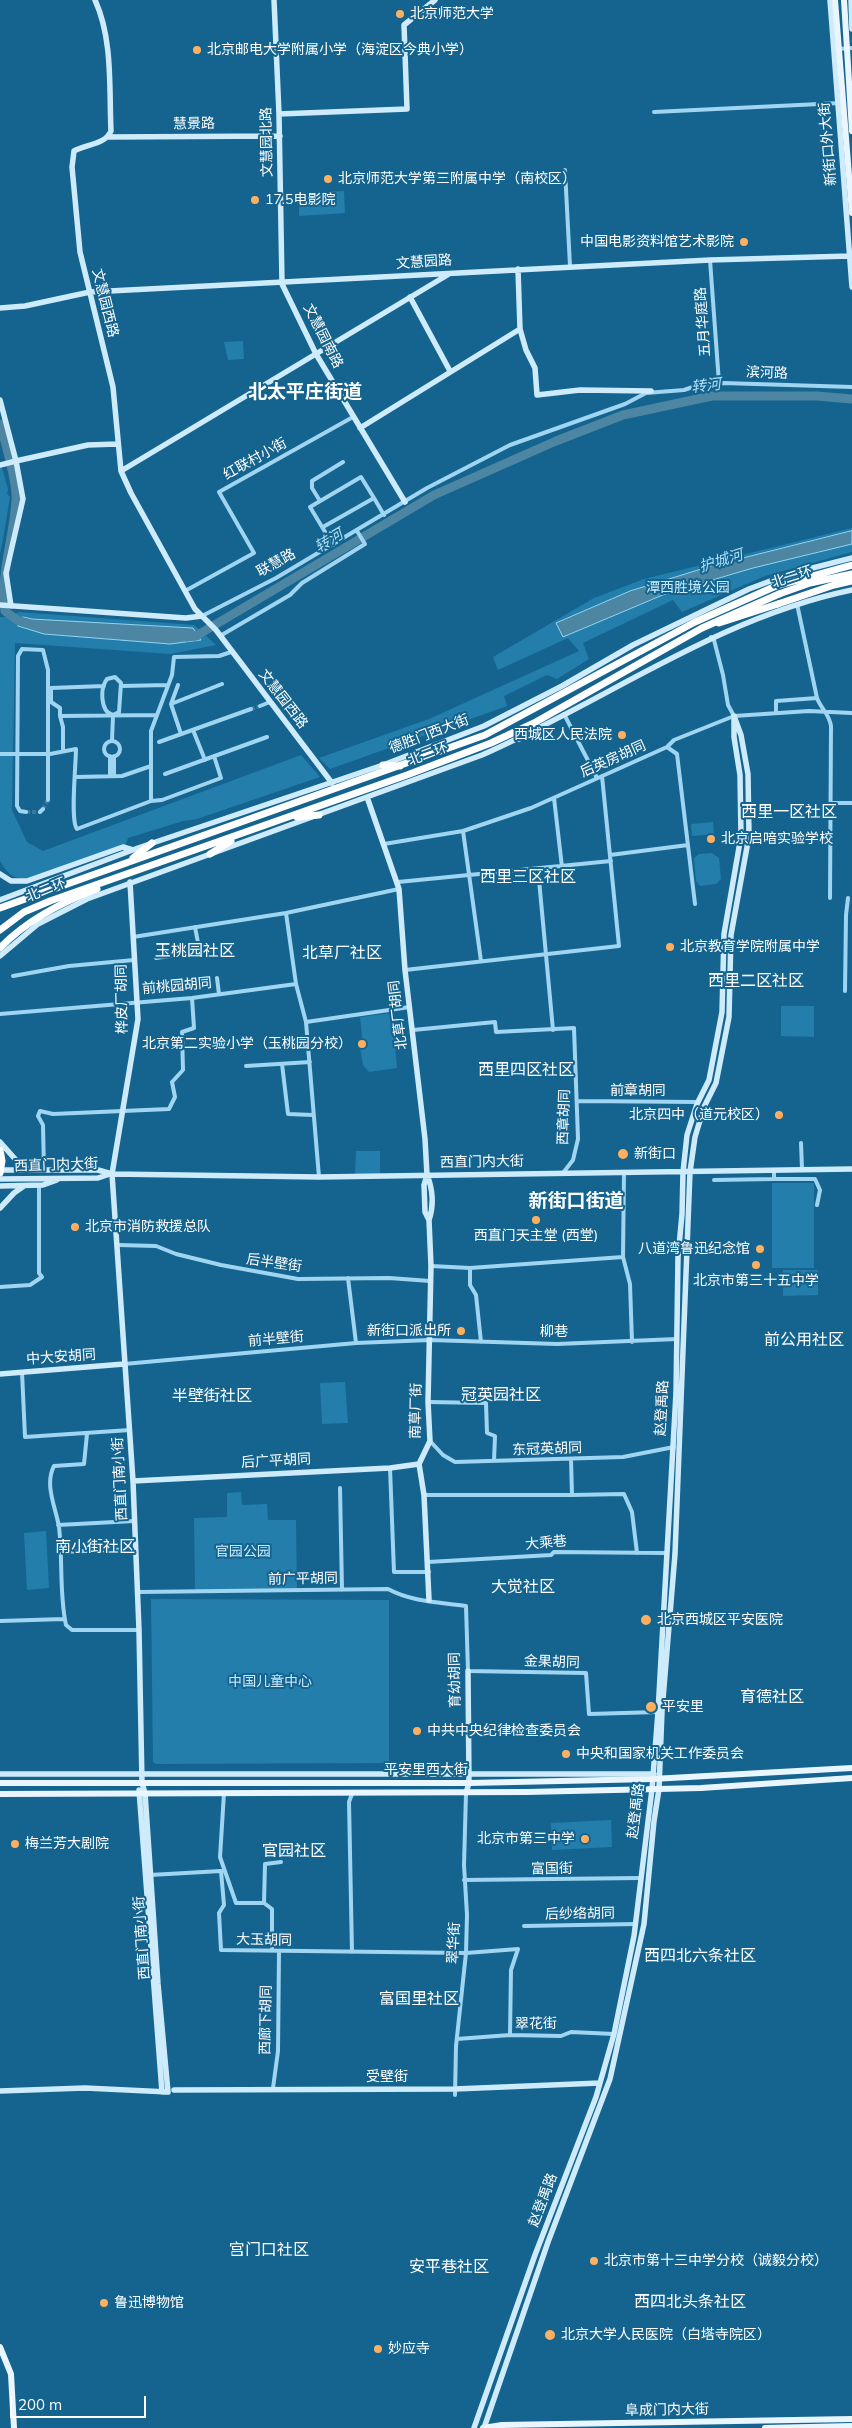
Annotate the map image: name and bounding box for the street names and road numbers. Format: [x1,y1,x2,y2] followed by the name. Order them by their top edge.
[816,101,840,187] street label: 新街口外大街
[258,107,276,177] street label: 文慧园北路
[173,115,215,133] street label: 慧景路
[395,252,453,272] street label: 文慧园路
[88,267,122,339] street label: 文慧园西路
[692,286,714,358] street label: 五月华庭路
[300,301,346,371] street label: 文慧园南路
[746,364,788,382] street label: 滨河路
[220,435,290,483] street label: 红联村小街
[254,545,298,581] street label: 联慧路
[769,563,815,591] street label: 北二环
[255,666,311,732] street label: 文慧园西路
[387,711,471,757] street label: 德胜门西大街
[578,737,648,781] street label: 后英房胡同
[405,739,451,769] street label: 北二环
[23,874,69,906] street label: 北二环
[113,964,131,1034] street label: 桦皮厂胡同
[141,975,213,997] street label: 前桃园胡同
[385,979,411,1051] street label: 北草厂胡同
[610,1083,666,1099] street label: 前章胡同
[555,1089,573,1145] street label: 西章胡同
[440,1153,524,1171] street label: 西直门内大街
[14,1155,98,1175] street label: 西直门内大街
[245,1251,303,1275] street label: 后半壁街
[540,1324,568,1340] street label: 柳巷
[247,1328,305,1350] street label: 前半壁街
[25,1346,97,1368] street label: 中大安胡同
[652,1380,672,1436] street label: 赵登禹路
[407,1383,425,1439] street label: 南草厂街
[109,1437,131,1521] street label: 西直门南小街
[512,1439,582,1459] street label: 东冠英胡同
[241,1451,311,1471] street label: 后广平胡同
[524,1533,568,1553] street label: 大乘巷
[268,1570,338,1588] street label: 前广平胡同
[446,1652,464,1708] street label: 育幼胡同
[524,1653,580,1671] street label: 金果胡同
[384,1762,468,1778] street label: 平安里西大街
[624,1782,648,1840] street label: 赵登禹路
[531,1860,573,1878] street label: 富国街
[131,1896,153,1980] street label: 西直门南小街
[545,1905,615,1923] street label: 后纱络胡同
[445,1922,463,1964] street label: 翠华街
[236,1931,292,1949] street label: 大玉胡同
[257,1985,275,2055] street label: 西廊下胡同
[515,2015,557,2033] street label: 翠花街
[366,2069,408,2085] street label: 受壁街
[525,2171,561,2229] street label: 赵登禹路
[625,2401,709,2419] street label: 阜成门内大街

